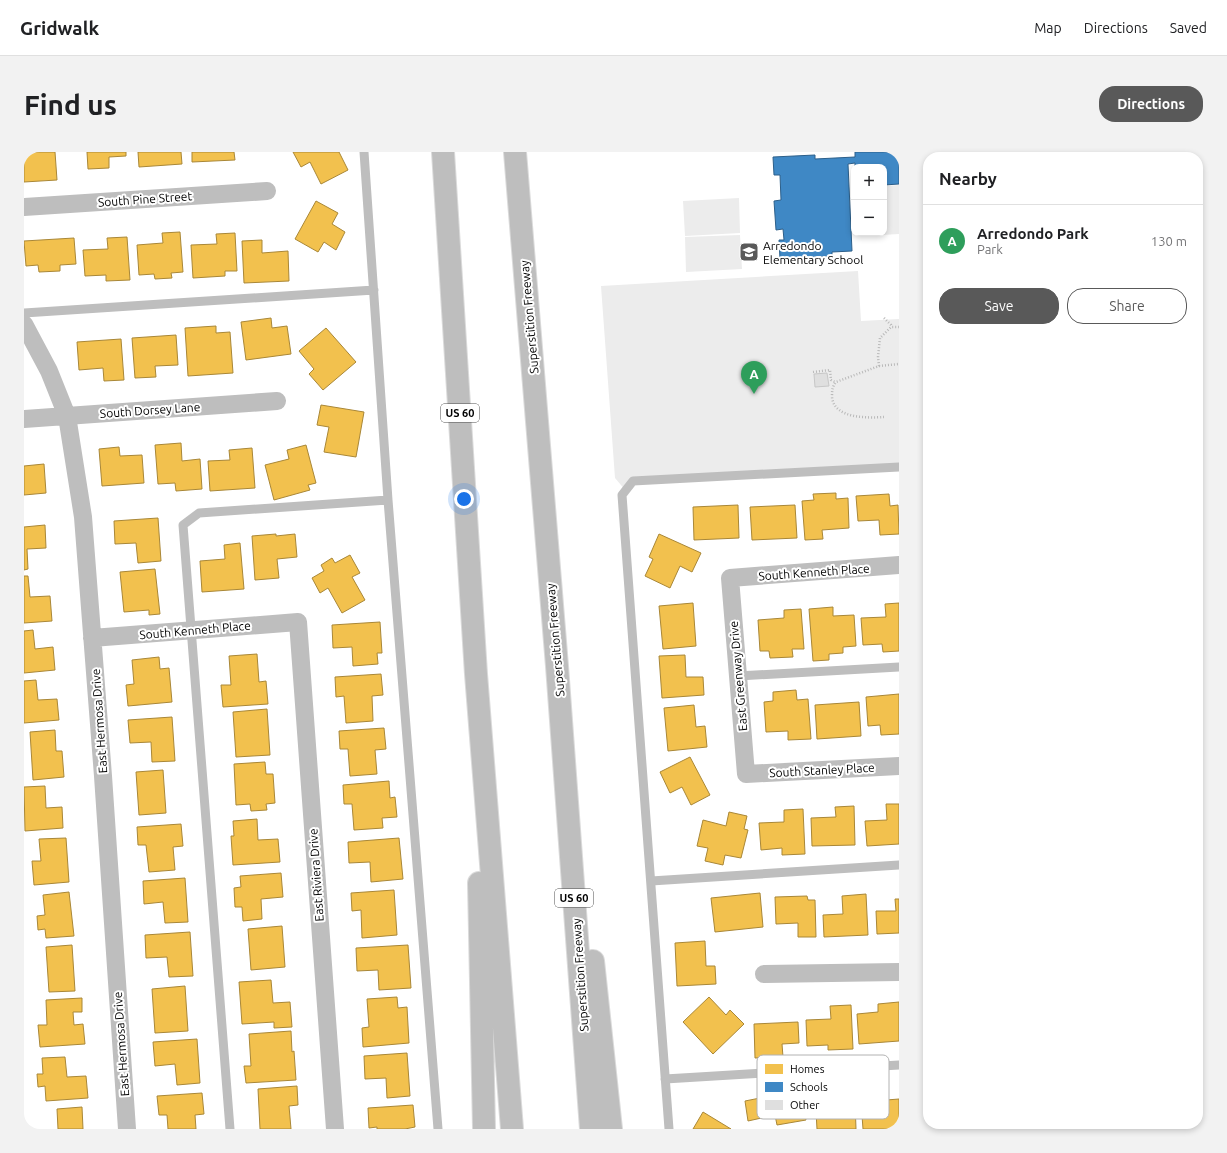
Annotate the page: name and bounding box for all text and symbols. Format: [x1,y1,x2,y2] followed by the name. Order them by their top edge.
[20,17,99,39] text: Gridwalk
[1034,20,1062,36] text: Map
[1084,20,1148,36] text: Directions
[1170,20,1207,36] text: Saved
[1099,86,1203,122] button: Directions
[24,89,117,120] text: Find us
[851,164,887,236] map controls
[851,164,887,200] button: +
[939,169,997,188] text: Nearby
[98,189,193,209] street label: South Pine Street
[851,200,887,236] button: −
[977,225,1089,242] text: Arredondo Park
[947,234,957,248] text: A
[1151,234,1187,248] text: 130 m
[763,239,863,266] place label: Arredondo Elementary School
[738,241,760,263] school or university icon: Arredondo Elementary School
[977,242,1003,256] text: Park
[518,260,540,374] street label: Superstition Freeway
[939,288,1059,324] button: Save
[1067,288,1187,324] button: Share
[741,361,767,394] pin: A
[99,400,201,420] street label: South Dorsey Lane
[441,404,479,422] road number: US 60
[454,489,474,509] your location
[758,562,870,582] street label: South Kenneth Place
[544,583,566,697] street label: Superstition Freeway
[139,619,251,641] street label: South Kenneth Place
[727,620,749,732] street label: East Greenway Drive
[89,668,109,774] street label: East Hermosa Drive
[769,761,875,779] street label: South Stanley Place
[306,828,326,922] street label: East Riviera Drive
[555,889,593,907] road number: US 60
[570,918,590,1032] street label: Superstition Freeway
[111,991,131,1097] street label: East Hermosa Drive
[757,1055,889,1119] legend
[790,1063,825,1075] text: Homes
[790,1081,828,1093] text: Schools
[790,1099,820,1111] text: Other

